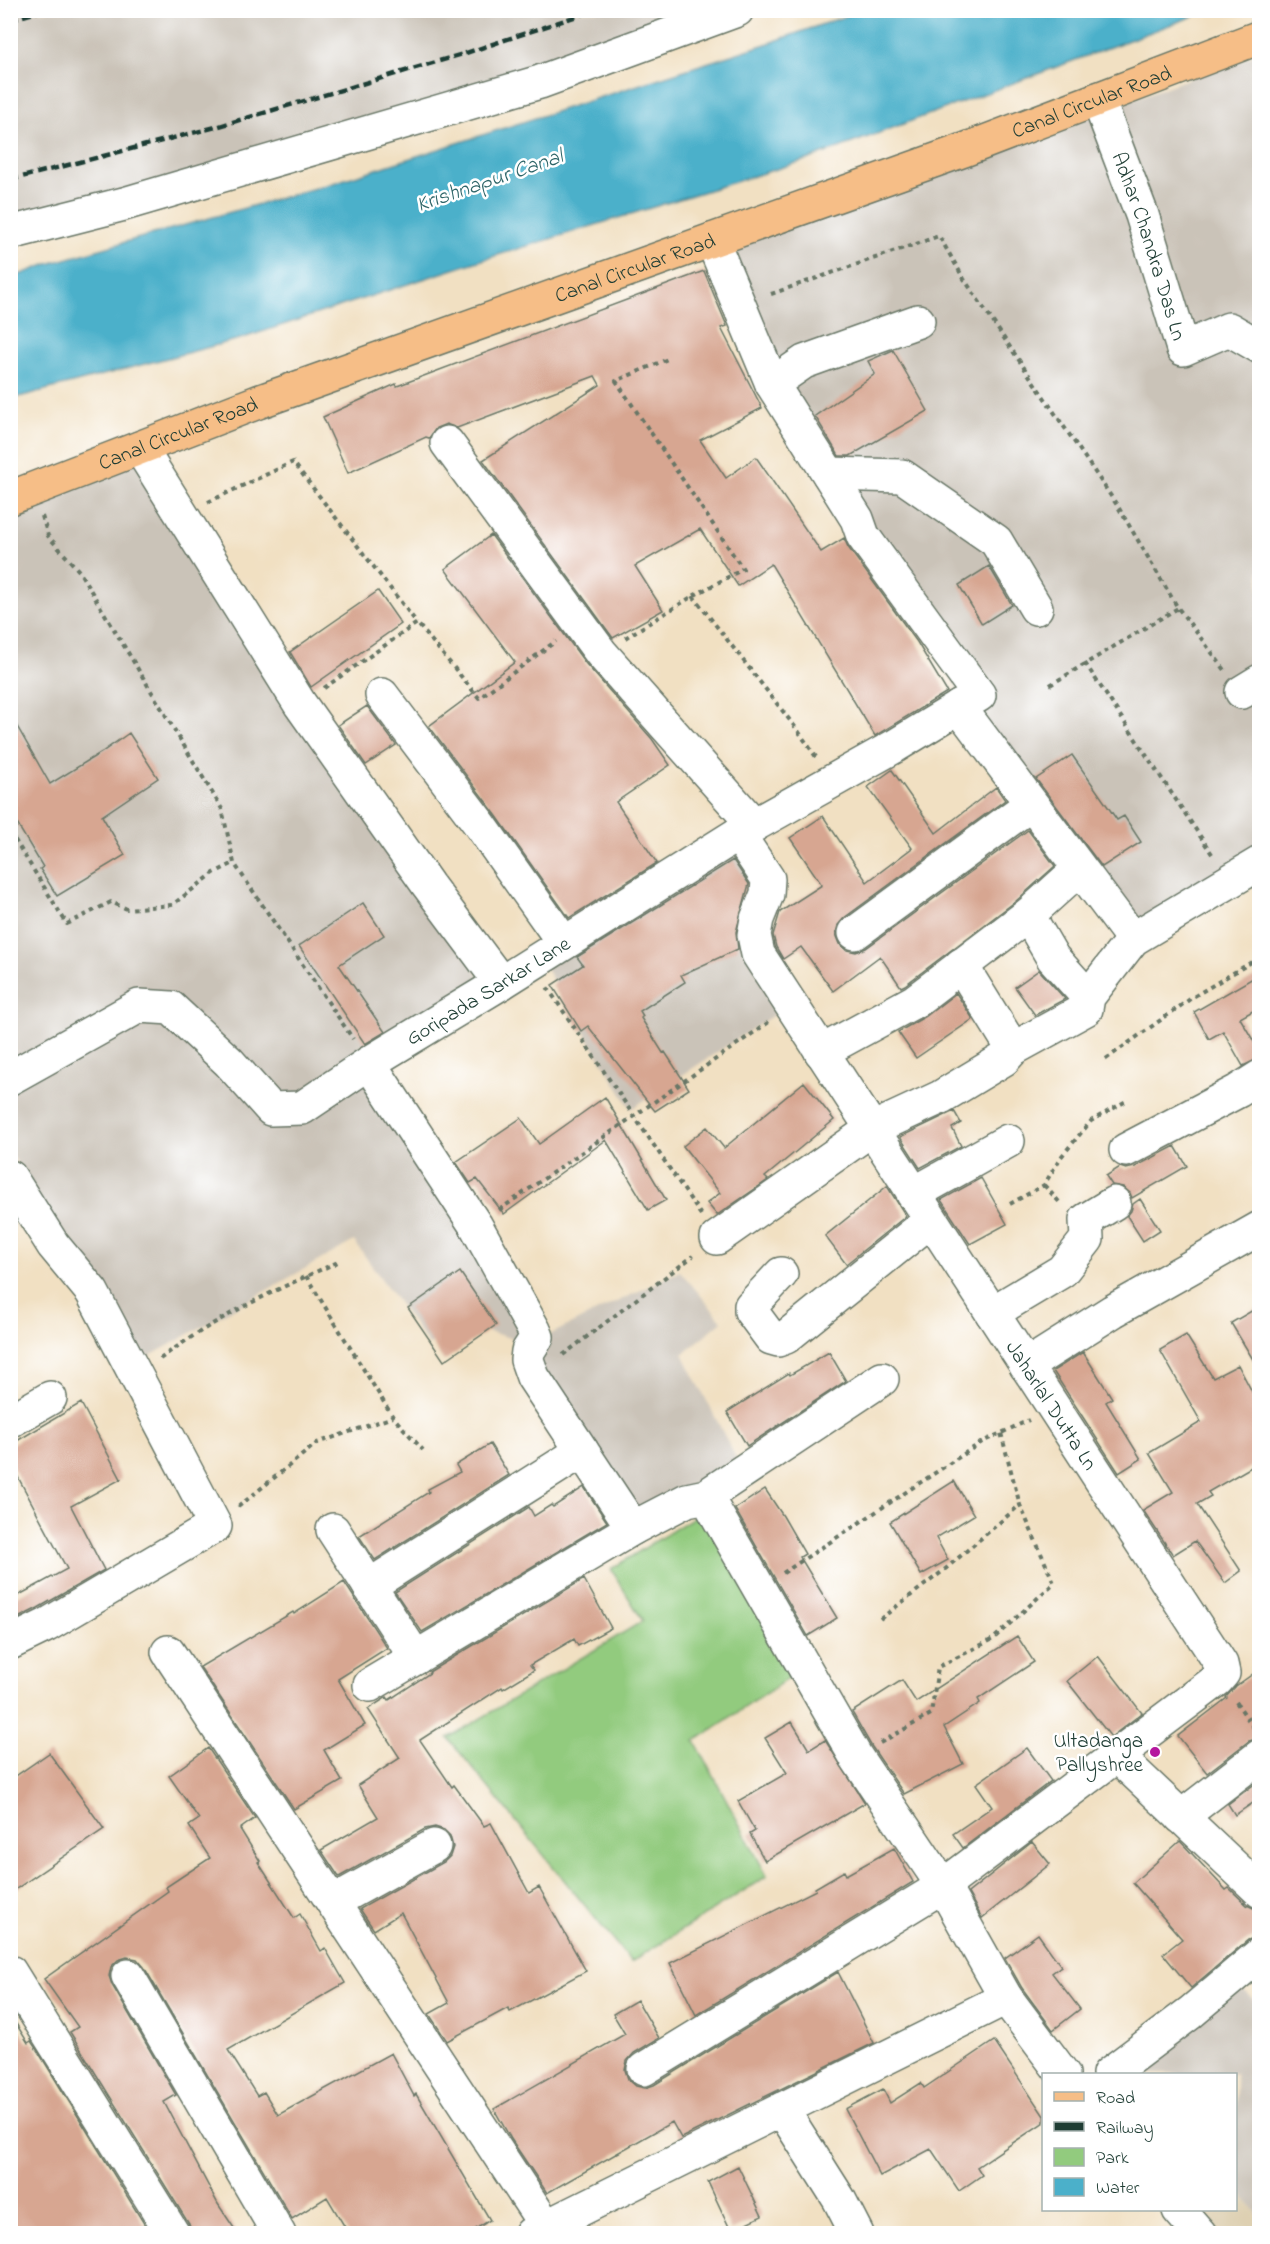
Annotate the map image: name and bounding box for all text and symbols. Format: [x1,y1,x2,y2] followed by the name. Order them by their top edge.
[1008,59,1177,147] street label: Canal Circular Road
[412,141,570,222] water label: Krishnapur Canal
[1103,148,1193,345] street label: Adhar Chandra Das Ln
[551,227,720,312] street label: Canal Circular Road
[94,390,263,479] street label: Canal Circular Road
[401,930,577,1054] street label: Goripada Sarkar Lane
[997,1335,1104,1477] street label: Jaharlal Dutta Ln
[1054,1727,1144,1783] place label: Ultadanga Pallyshree
[1148,1745,1162,1759] marker: Ultadanga Pallyshree
[1042,2073,1237,2211] legend
[1096,2086,1135,2112] text: Road
[1096,2116,1153,2142] text: Railway
[1096,2146,1129,2172] text: Park
[1096,2176,1140,2202] text: Water

